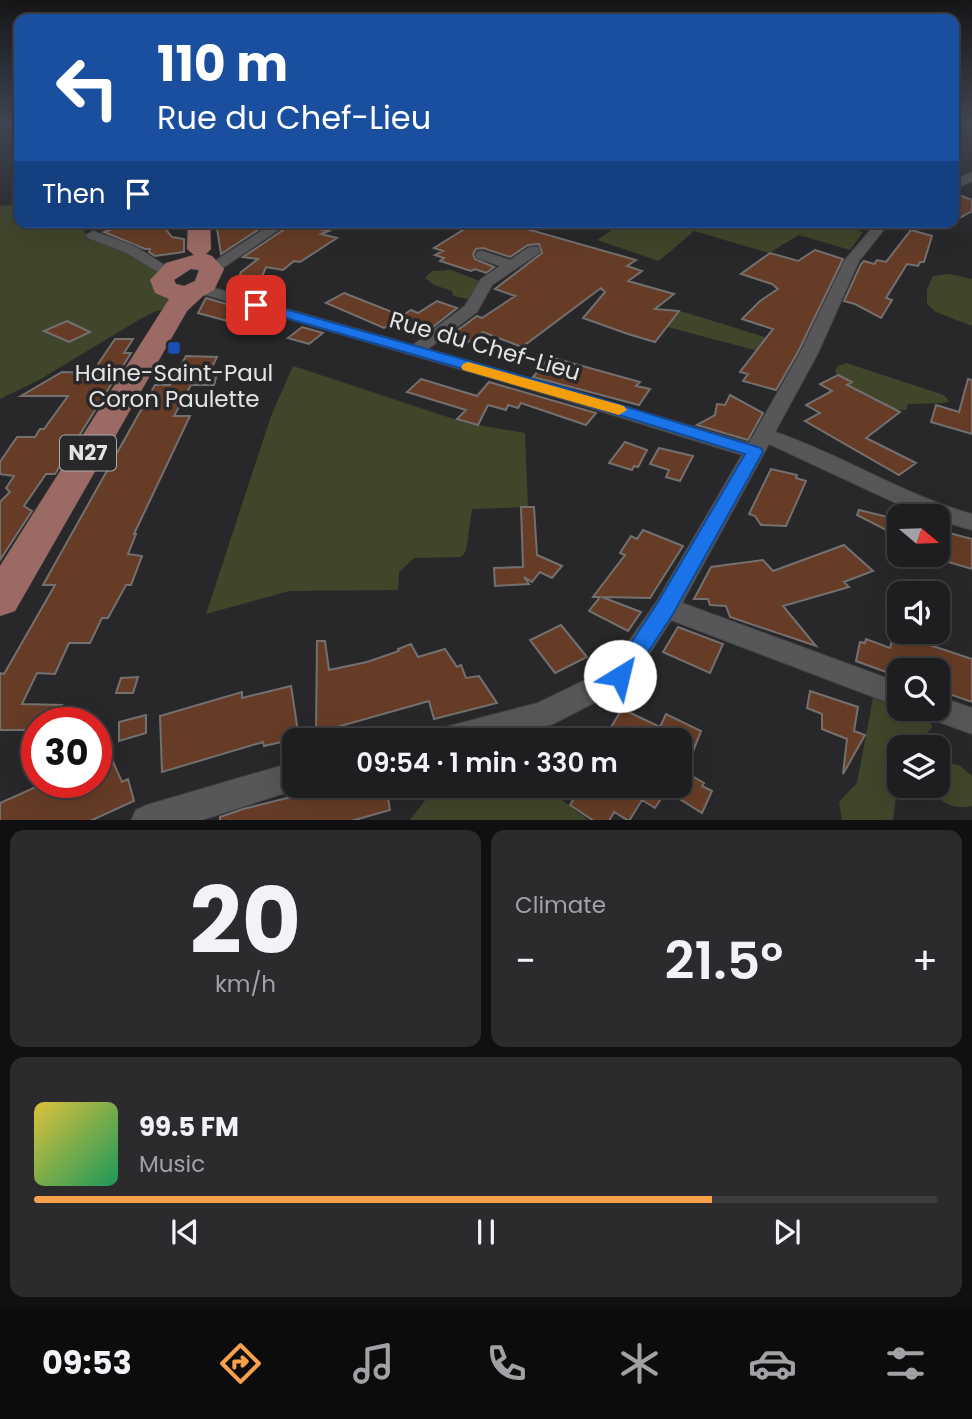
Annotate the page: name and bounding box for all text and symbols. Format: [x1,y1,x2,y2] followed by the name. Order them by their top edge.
[157,30,288,98] text: 110 m
[42,42,133,133] icon: left
[157,95,431,140] text: Rue du Chef-Lieu
[119,175,157,213] icon: arrive
[42,176,105,212] text: Then
[226,275,286,335] pin
[237,286,275,324] icon: arrive
[386,303,584,389] street label: Rue du Chef-Lieu
[166,340,182,356] marker: Haine-Saint-Paul Coron Paulette
[75,357,273,415] place label: Haine-Saint-Paul Coron Paulette
[60,435,116,470] road number: N27
[887,504,950,567] north arrow
[887,504,950,798] map controls
[887,581,950,644] button: sound
[583,639,657,713] position arrow
[887,658,950,721] button: search
[21,707,112,798] speed limit sign: 30
[887,735,950,798] button: layers
[356,745,618,781] text: 09:54 · 1 min · 330 m
[190,857,301,985] text: 20
[515,889,606,921] text: Climate
[665,924,783,997] text: 21.5°
[515,934,536,987] text: −
[912,934,938,987] text: +
[215,968,276,1000] text: km/h
[139,1109,239,1145] text: 99.5 FM
[139,1148,205,1180] text: Music
[166,1213,204,1251] icon: previous
[467,1213,505,1251] icon: pause
[768,1213,806,1251] icon: next
[216,1339,265,1388] icon: directions
[349,1339,398,1388] icon: music
[482,1339,531,1388] icon: phone
[615,1339,664,1388] icon: climate
[748,1339,797,1388] icon: car
[881,1339,930,1388] icon: filters
[42,1340,132,1385] text: 09:53

